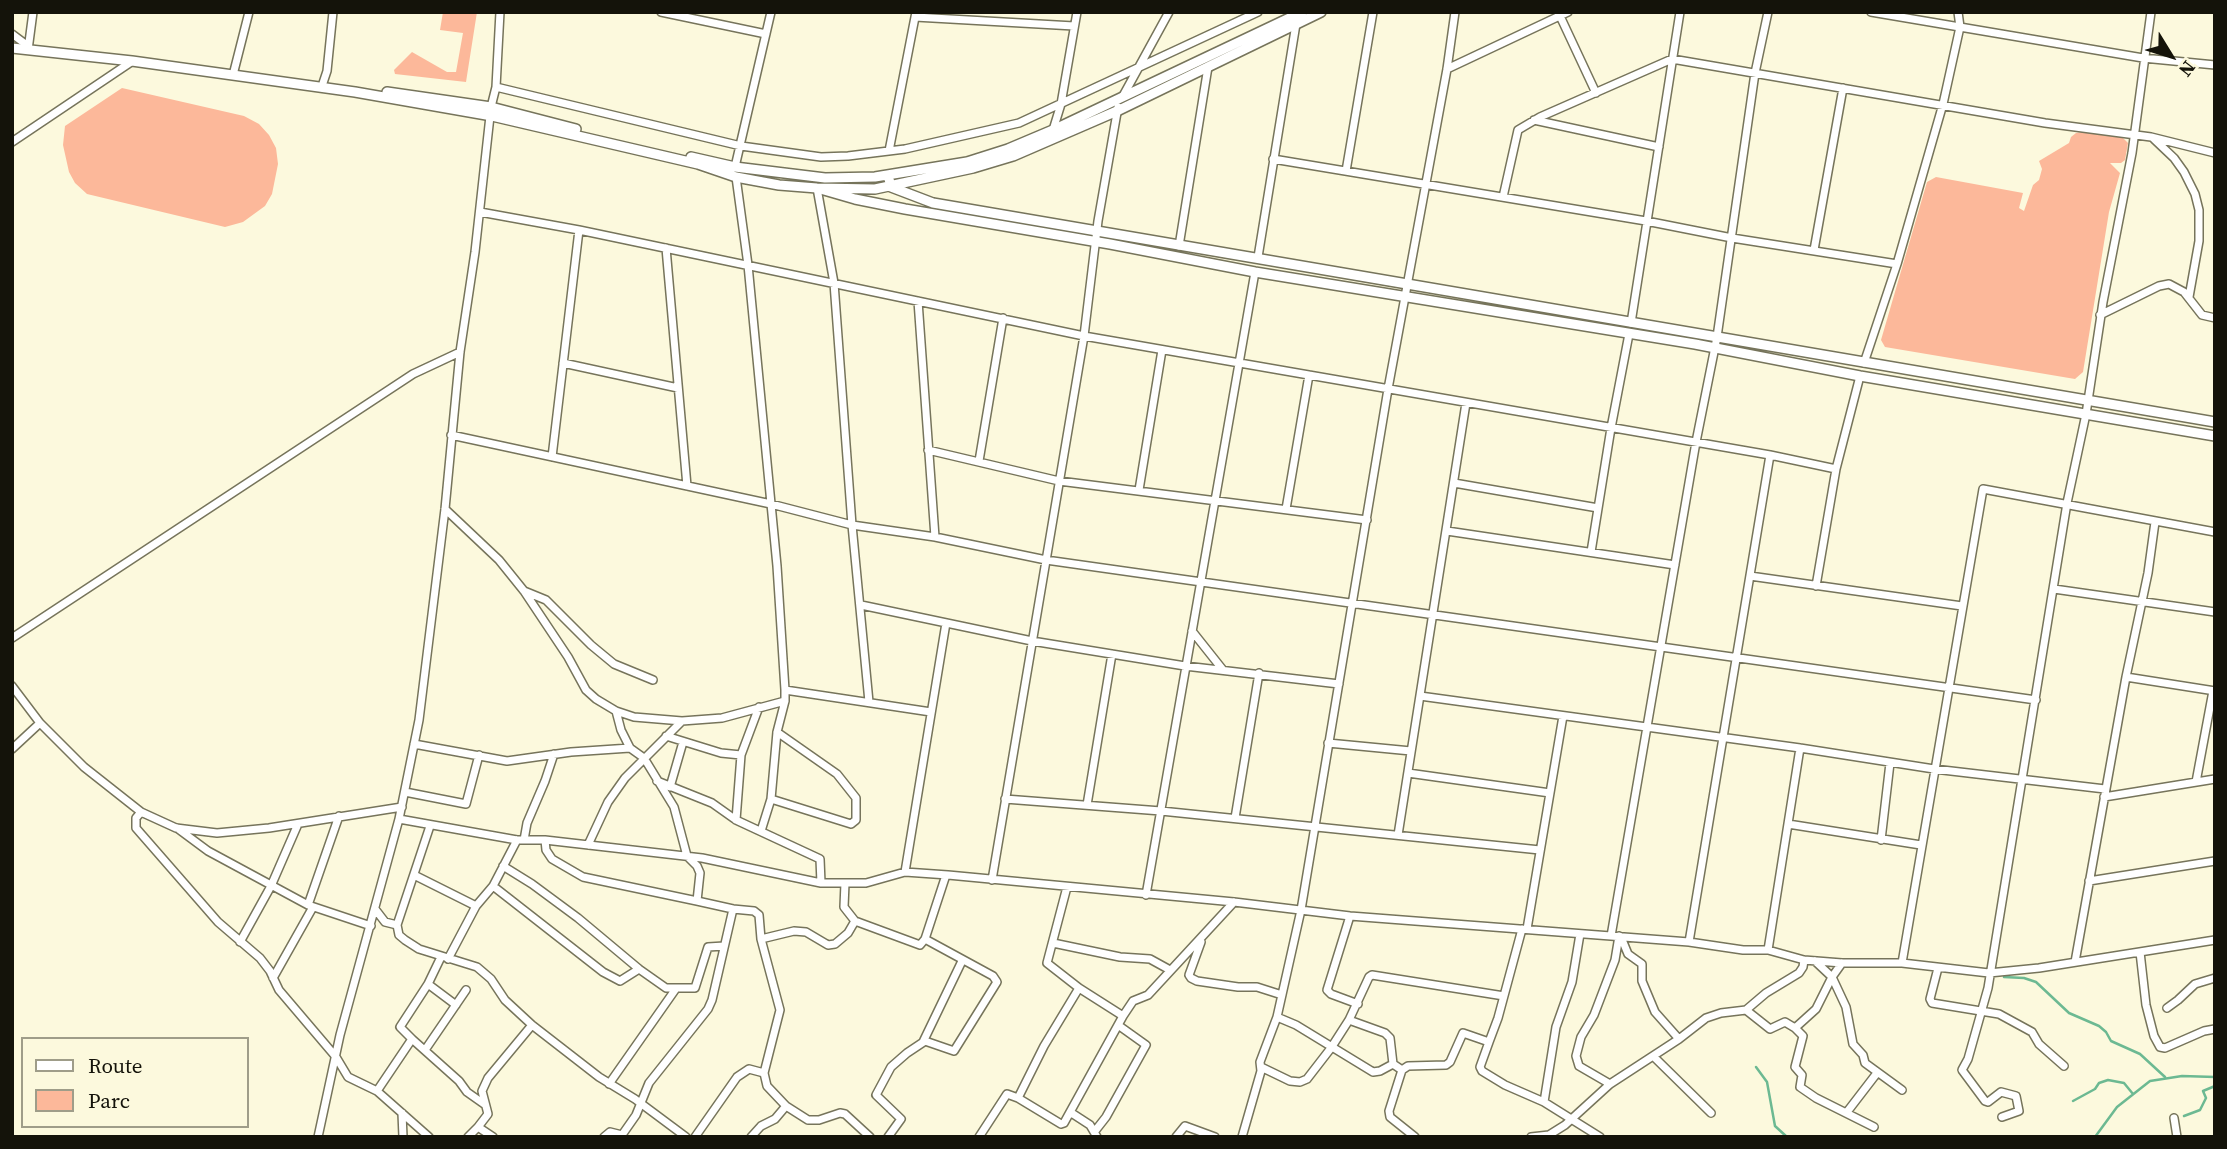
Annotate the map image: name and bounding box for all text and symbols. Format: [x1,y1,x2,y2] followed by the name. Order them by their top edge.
[2136,21,2206,91] north arrow
[2173,55,2202,82] text: N
[21,1037,248,1128] legend
[88,1051,143,1080] text: Route
[88,1086,130,1115] text: Parc

